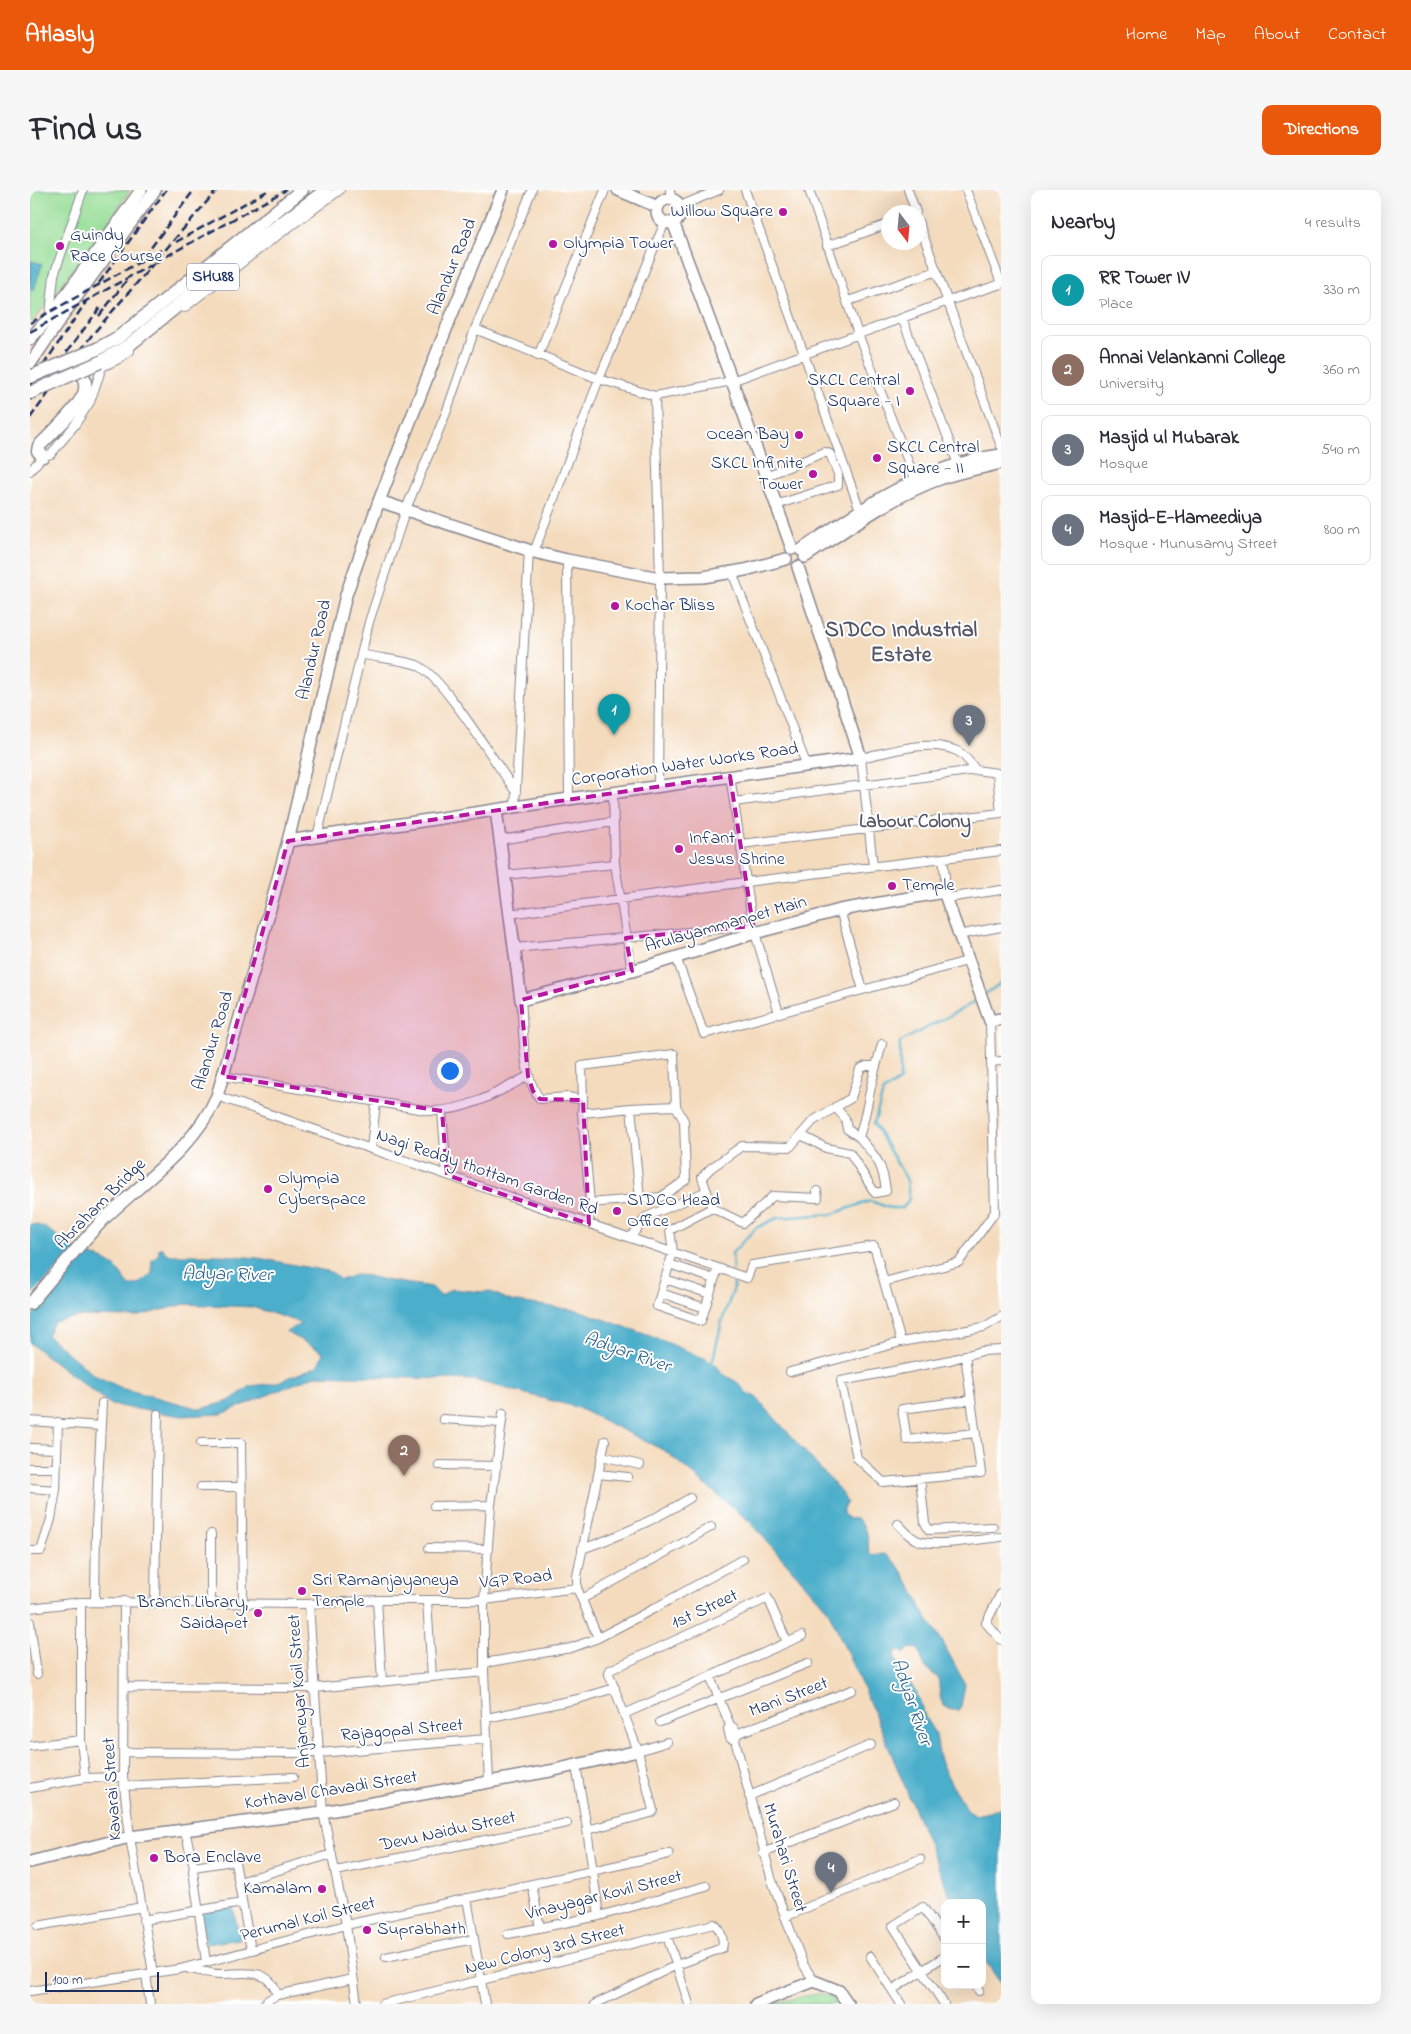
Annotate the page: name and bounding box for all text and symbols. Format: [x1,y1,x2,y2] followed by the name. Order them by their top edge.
[25,18,94,53] text: Atlasly
[1126,22,1167,48] text: Home
[1195,22,1226,48] text: Map
[1254,22,1300,48] text: About
[1328,22,1386,48] text: Contact
[30,105,142,156] text: Find us
[1262,105,1381,155] button: Directions
[671,199,774,225] place label: Willow Square
[881,205,926,250] north arrow
[777,206,789,218] marker: Willow Square
[1051,208,1115,238] text: Nearby
[1305,211,1361,235] text: 4 results
[422,215,484,319] street label: Alandur Road
[70,223,163,270] place label: Guindy Race Course
[563,231,674,257] place label: Olympia Tower
[547,238,559,250] marker: Olympia Tower
[54,240,66,252] marker: Guindy Race Course
[187,264,239,290] road number: SHU88
[1099,265,1190,292] text: RR Tower IV
[1065,278,1071,302] text: 1
[1323,278,1360,302] text: 330 m
[1099,292,1133,316] text: Place
[1099,345,1285,372] text: Annai Velankanni College
[1064,358,1072,382] text: 2
[1323,358,1360,382] text: 360 m
[807,368,900,415] place label: SKCL Central Square - I
[1099,372,1164,396] text: University
[904,385,916,397] marker: SKCL Central Square - I
[706,422,789,448] place label: Ocean Bay
[1099,425,1239,452] text: Masjid ul Mubarak
[793,429,805,441] marker: Ocean Bay
[887,435,980,482] place label: SKCL Central Square - II
[1065,438,1071,462] text: 3
[1321,438,1360,462] text: 540 m
[711,451,804,498] place label: SKCL Infinite Tower
[871,452,883,464] marker: SKCL Central Square - II
[1099,452,1148,476] text: Mosque
[807,468,819,480] marker: SKCL Infinite Tower
[1099,505,1262,532] text: Masjid-E-Hameediya
[1065,518,1071,542] text: 4
[1324,518,1360,542] text: 800 m
[1099,532,1278,556] text: Mosque · Munusamy Street
[625,593,715,619] place label: Kochar Bliss
[291,597,339,703] street label: Alandur Road
[609,600,621,612] marker: Kochar Bliss
[825,615,978,672] district label: SIDCO Industrial Estate
[598,694,630,735] pin: 1
[953,705,985,746] pin: 3
[570,736,800,794] street label: Corporation Water Works Road
[859,809,971,838] district label: Labour Colony
[689,826,786,873] place label: Infant Jesus Shrine
[673,843,685,855] marker: Infant Jesus Shrine
[902,873,956,899] place label: Temple
[886,880,898,892] marker: Temple
[642,889,810,961] street label: Arulayammanpet Main
[187,988,241,1094] street label: Alandur Road
[437,1058,463,1084] your location
[372,1123,601,1224] street label: Nagi Reddy thottam Garden Rd
[49,1152,154,1256] street label: Abraham Bridge
[278,1166,367,1213] place label: Olympia Cyberspace
[262,1183,274,1195] marker: Olympia Cyberspace
[627,1188,720,1235] place label: SIDCO Head Office
[611,1205,623,1217] marker: SIDCO Head Office
[182,1261,274,1289] water label: Adyar River
[580,1326,676,1381] water label: Adyar River
[388,1435,420,1476] pin: 2
[477,1563,554,1597] street label: VGP Road
[312,1568,459,1615] place label: Sri Ramanjayaneya Temple
[667,1583,743,1637] street label: 1st Street
[296,1585,308,1597] marker: Sri Ramanjayaneya Temple
[136,1590,248,1637] place label: Branch Library, Saidapet
[252,1607,264,1619] marker: Branch Library, Saidapet
[282,1613,318,1769] street label: Anjaneyar Koil Street
[884,1655,939,1751] water label: Adyar River
[746,1671,832,1725] street label: Mani Street
[340,1713,464,1750] street label: Rajagopal Street
[96,1736,130,1842] street label: Kavarai Street
[243,1765,419,1817] street label: Kothaval Chavadi Street
[755,1800,813,1916] street label: Murahari Street
[377,1805,518,1859] street label: Devu Naidu Street
[163,1845,262,1871] place label: Bora Enclave
[148,1852,160,1864] marker: Bora Enclave
[815,1852,847,1893] pin: 4
[522,1864,685,1929] street label: Vinayagar Kovil Street
[243,1876,312,1902] place label: Kamalam
[316,1883,328,1895] marker: Kamalam
[238,1891,378,1949] street label: Perumal Koil Street
[941,1899,986,1989] map controls
[941,1899,986,1944] button: +
[377,1917,466,1943] place label: Suprabhath
[462,1918,628,1982] street label: New Colony 3rd Street
[361,1924,373,1936] marker: Suprabhath
[941,1944,986,1989] button: −
[45,1969,159,1992] scale bar
[52,1970,83,1991] text: 100 m

